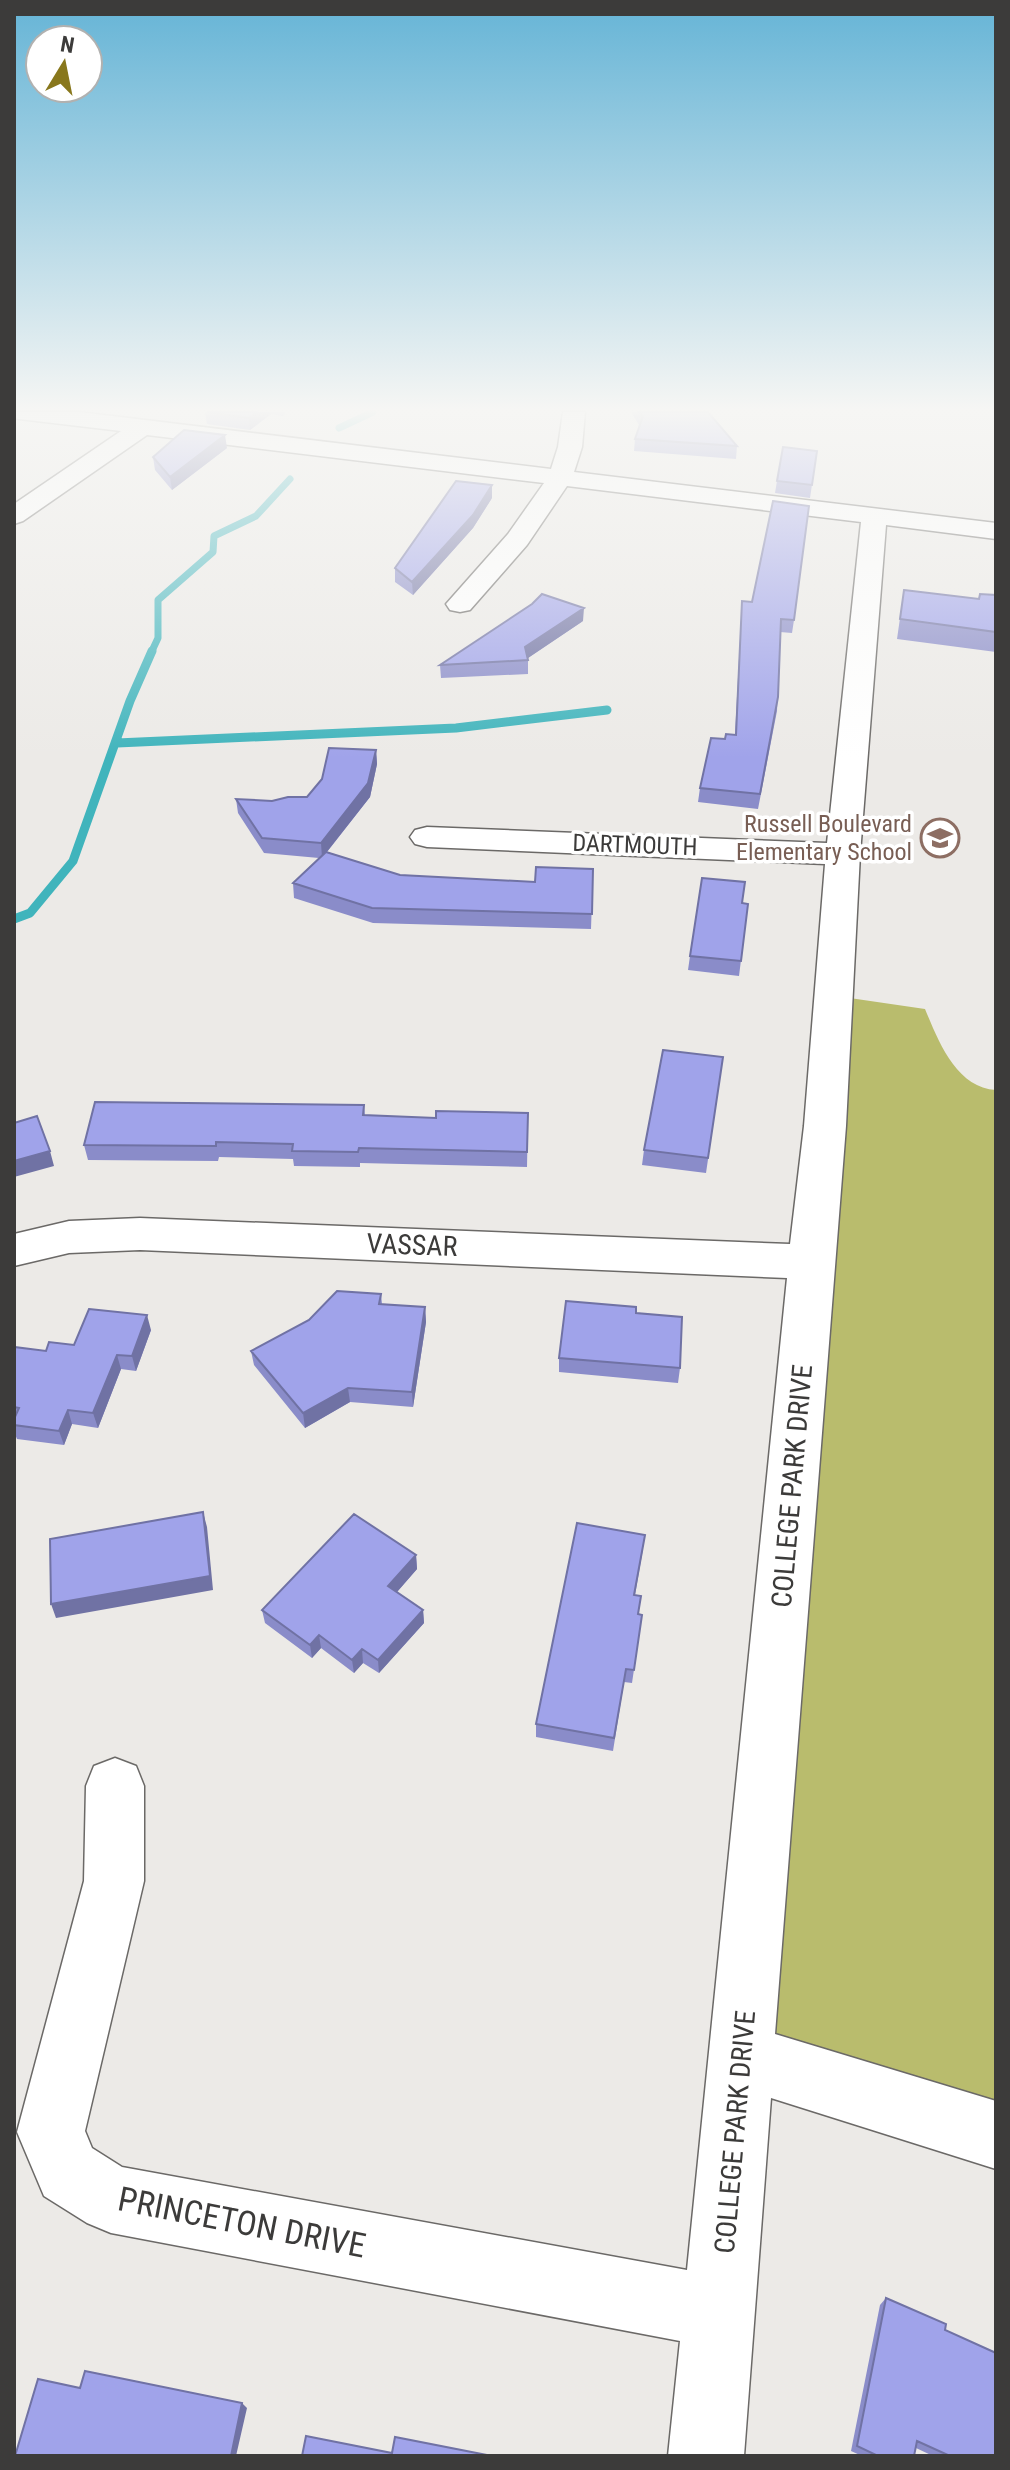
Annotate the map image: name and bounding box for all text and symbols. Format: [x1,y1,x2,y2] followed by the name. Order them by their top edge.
[24,24,104,104] north arrow
[59,31,76,58] text: N
[736,810,912,866] place label: Russell Boulevard Elementary School
[919,817,961,859] school or university icon: Russell Boulevard Elementary School
[572,829,698,861] street label: DARTMOUTH
[366,1227,458,1263] street label: VASSAR
[765,1363,819,1609] street label: COLLEGE PARK DRIVE
[708,2009,762,2255] street label: COLLEGE PARK DRIVE
[115,2178,369,2266] street label: PRINCETON DRIVE

